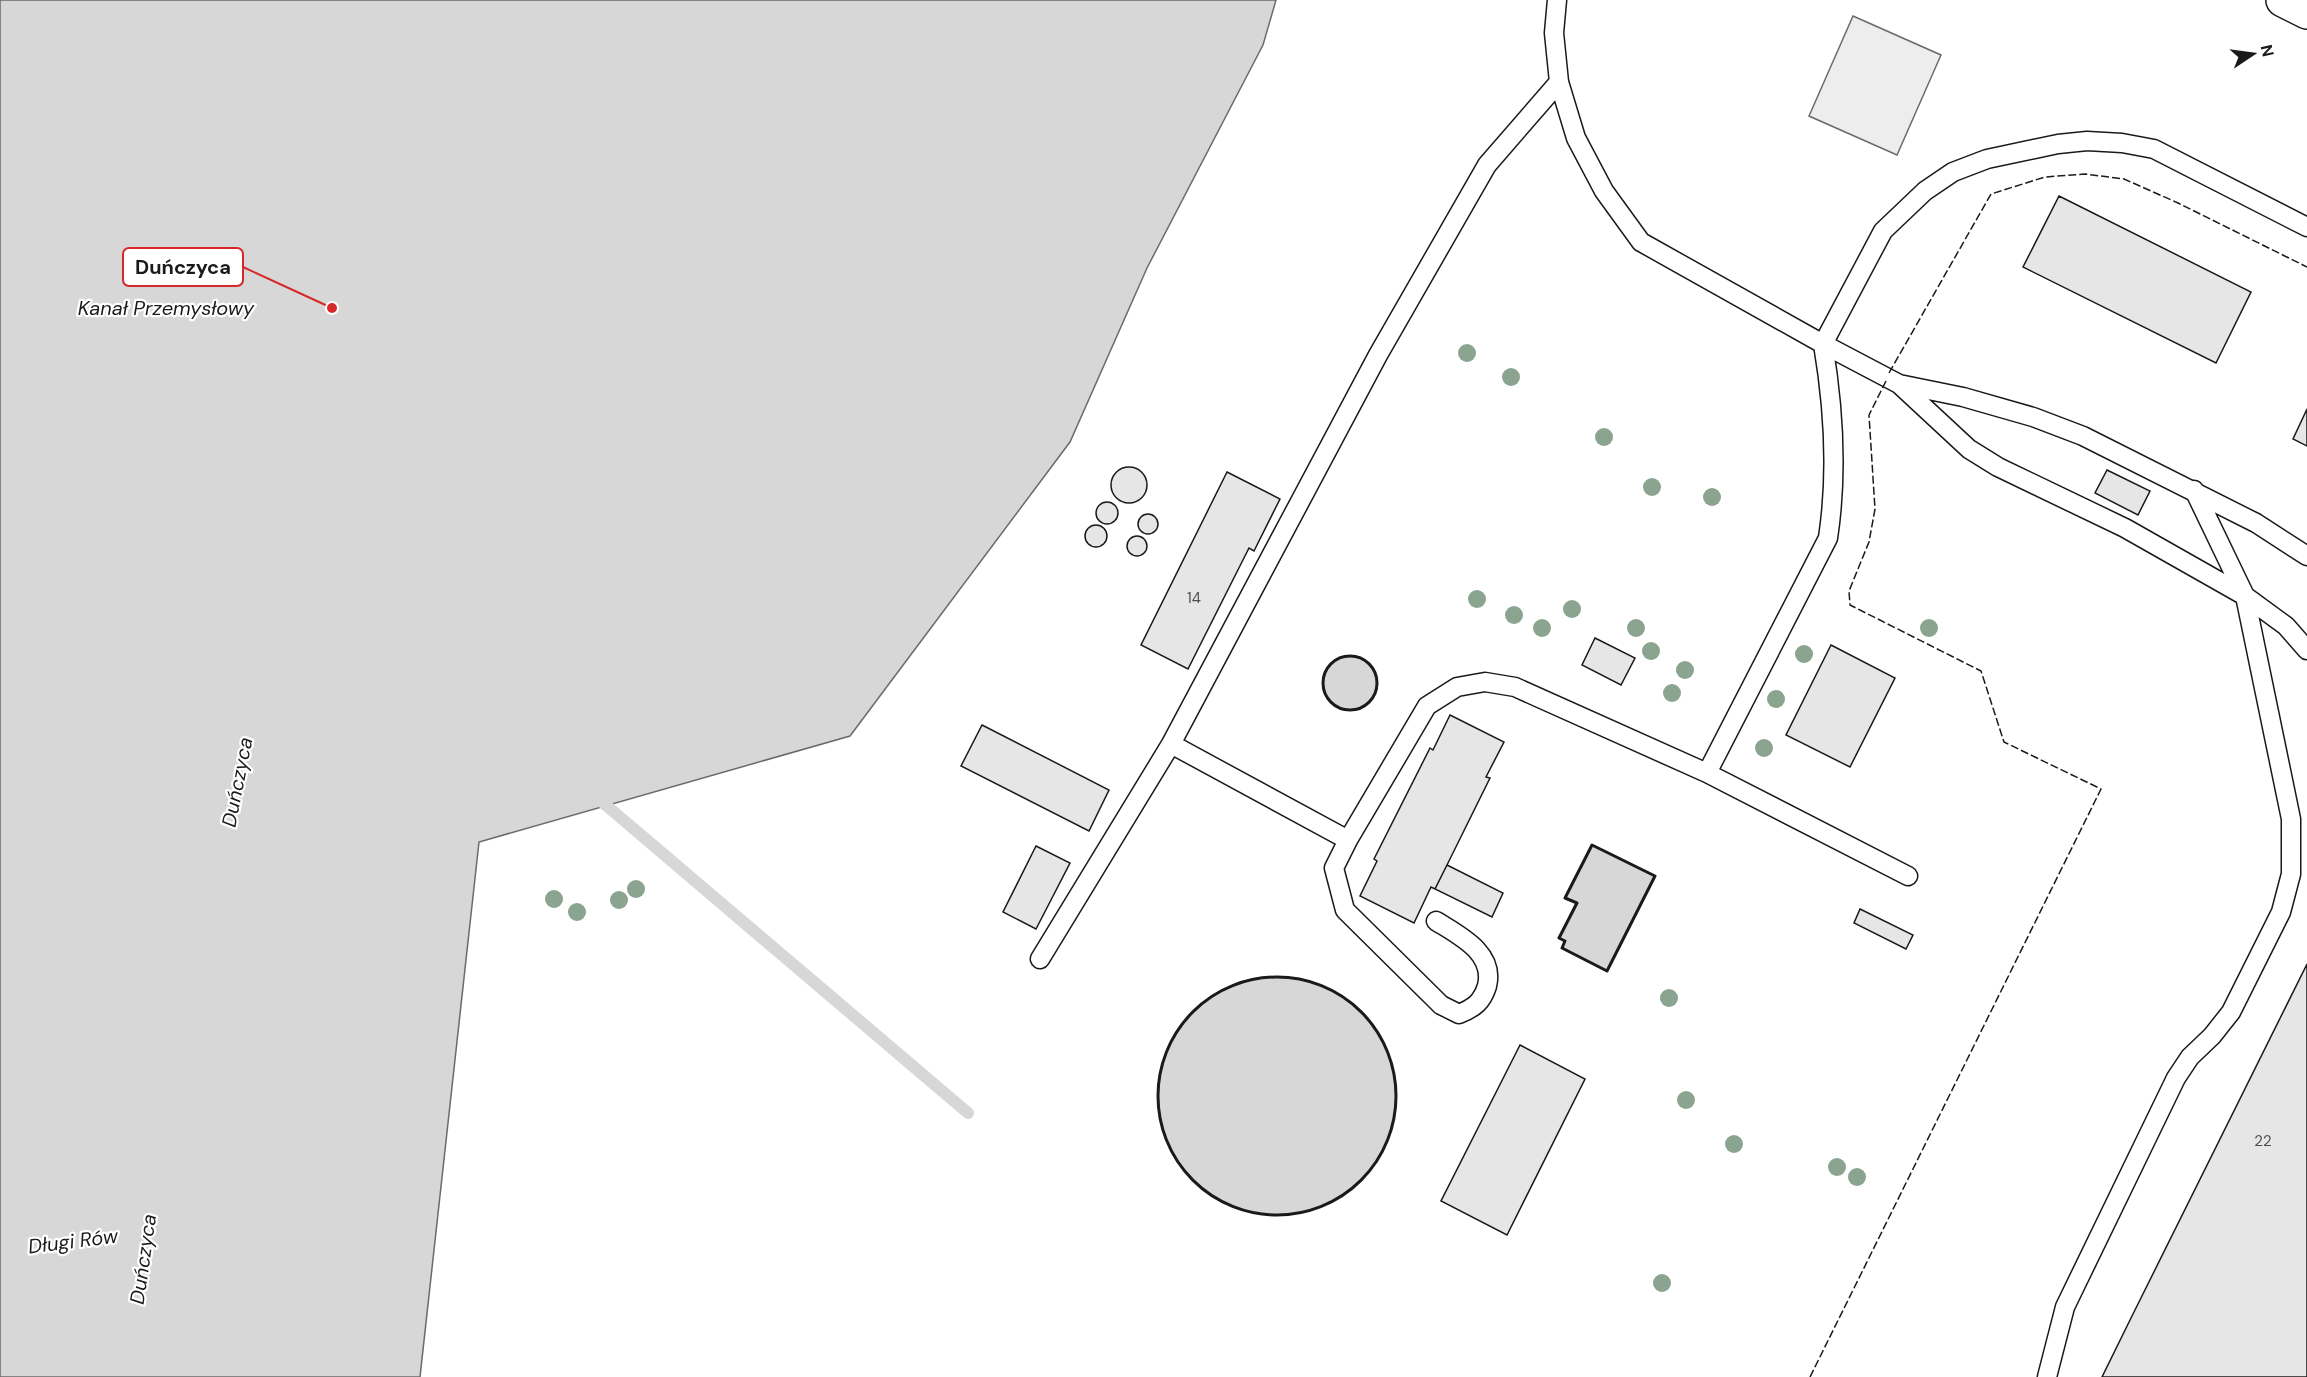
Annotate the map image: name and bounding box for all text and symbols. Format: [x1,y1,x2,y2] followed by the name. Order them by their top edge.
[2223,24,2283,84] north arrow
[2256,43,2279,59] text: N
[123,248,243,286] callout: Duńczyca
[135,254,231,280] text: Duńczyca
[78,295,255,321] water label: Kanał Przemysłowy
[1187,588,1201,608] house number: 14
[216,735,258,829] water label: Duńczyca
[2254,1131,2272,1151] house number: 22
[124,1212,162,1306] water label: Duńczyca
[27,1223,120,1259] water label: Długi Rów

